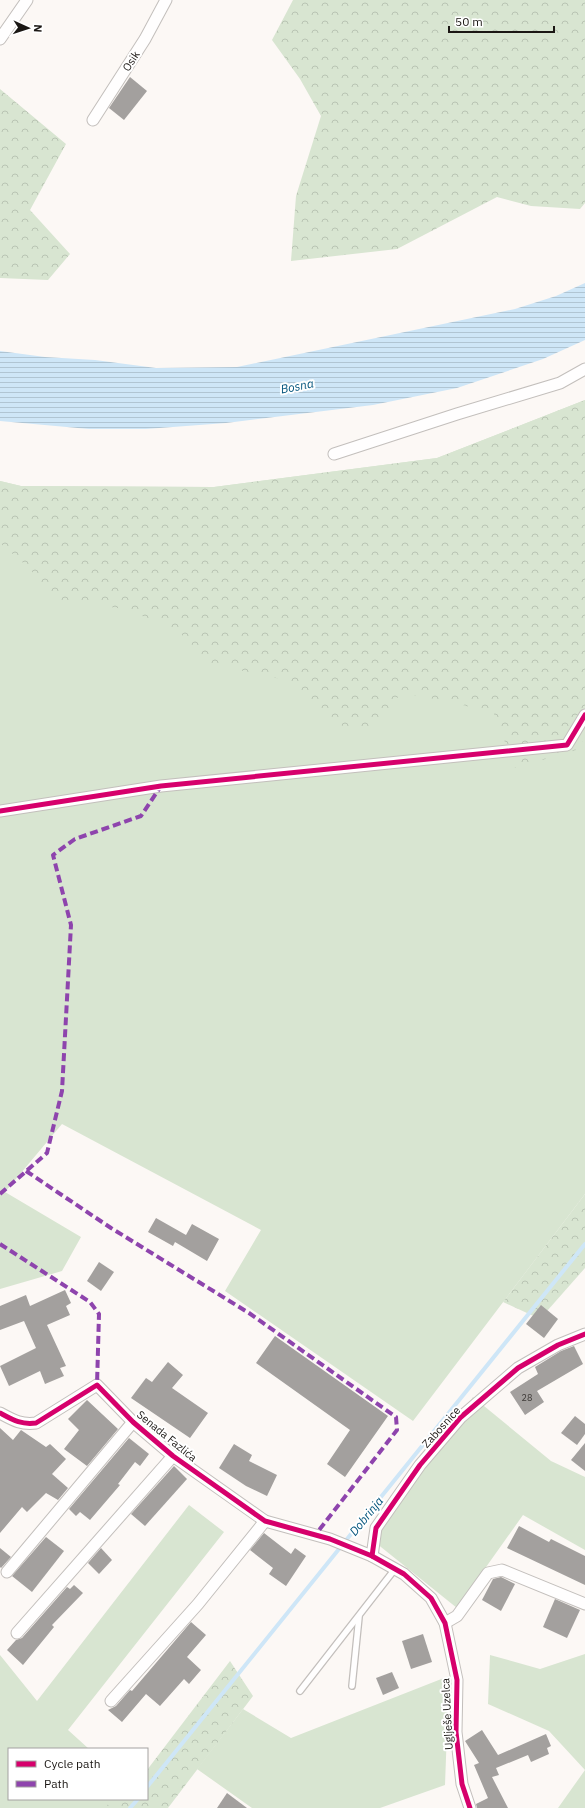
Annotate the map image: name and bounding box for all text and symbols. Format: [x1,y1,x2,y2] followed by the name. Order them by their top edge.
[8,8,48,48] north arrow
[449,8,554,34] scale bar
[455,14,483,29] text: 50 m
[31,24,45,33] text: N
[119,48,143,74] street label: Osik
[279,375,315,397] water label: Bosna
[522,1392,532,1403] house number: 28
[419,1403,463,1451] street label: Zabosnice
[134,1408,200,1465] street label: Senada Fazlića
[346,1494,386,1538] water label: Dobrinja
[438,1678,456,1750] street label: Uglješe Uzelca
[8,1748,148,1800] legend
[44,1756,101,1771] text: Cycle path
[44,1776,69,1791] text: Path

